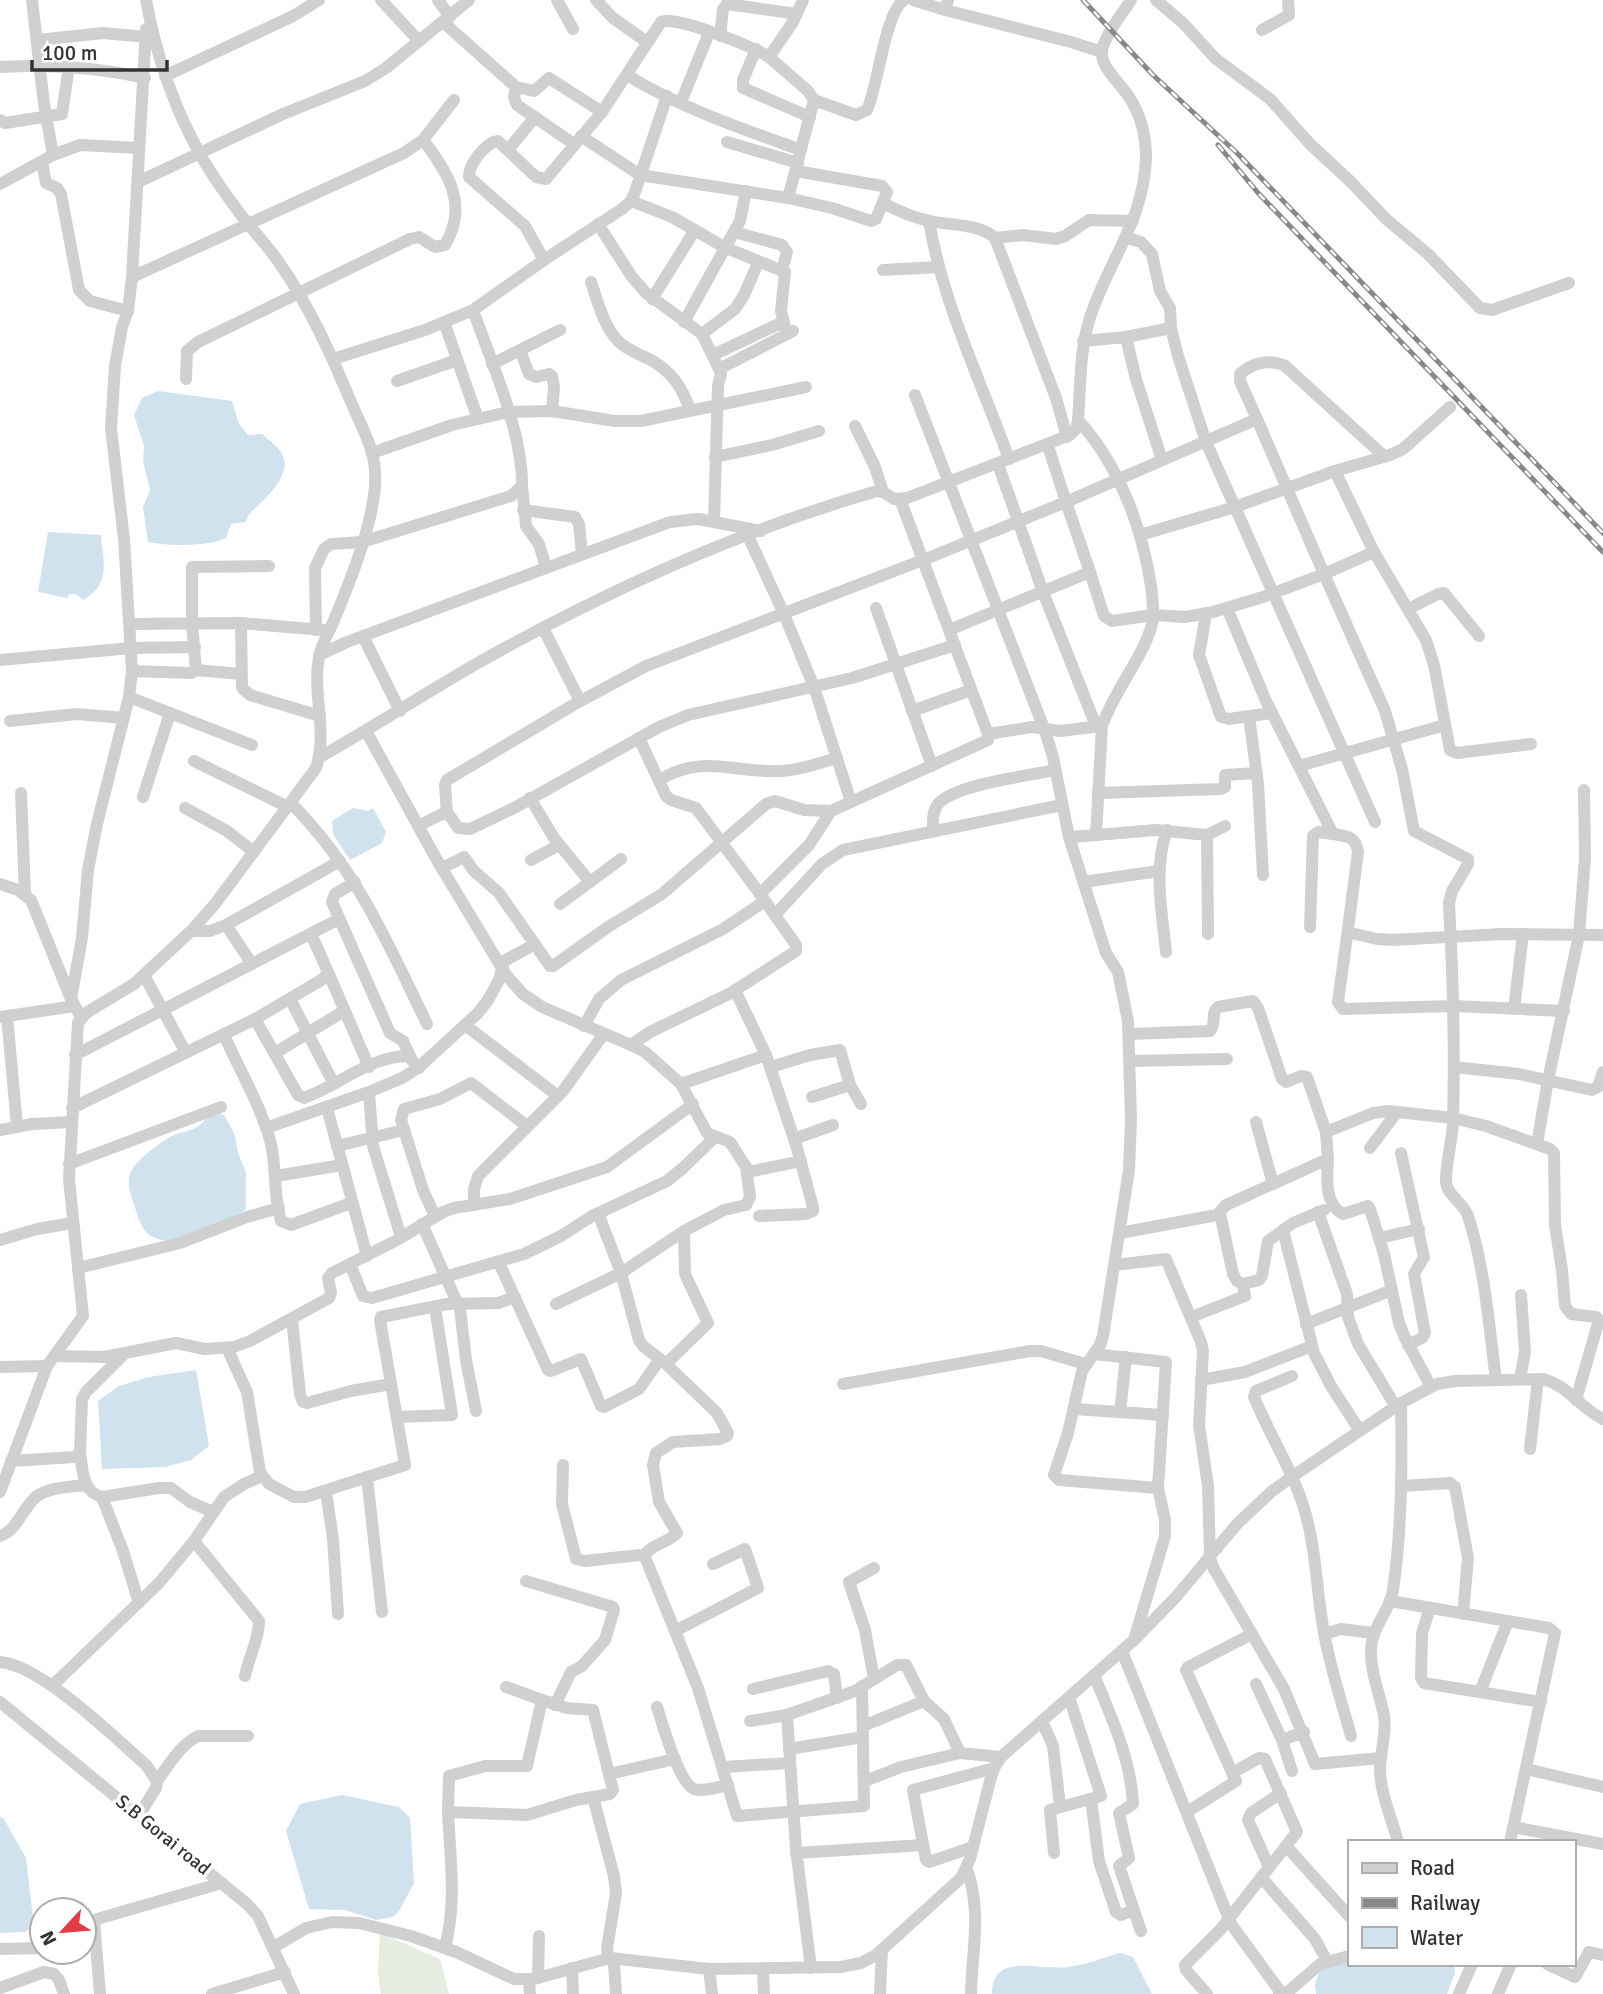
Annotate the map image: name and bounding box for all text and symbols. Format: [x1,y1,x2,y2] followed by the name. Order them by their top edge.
[32,28,166,72] scale bar
[42,40,97,66] text: 100 m
[111,1789,215,1881] street label: S.B Gorai road
[1348,1840,1575,1966] legend
[1410,1855,1455,1881] text: Road
[1410,1890,1480,1916] text: Railway
[28,1896,98,1966] north arrow
[1410,1925,1463,1951] text: Water
[35,1927,62,1949] text: N

